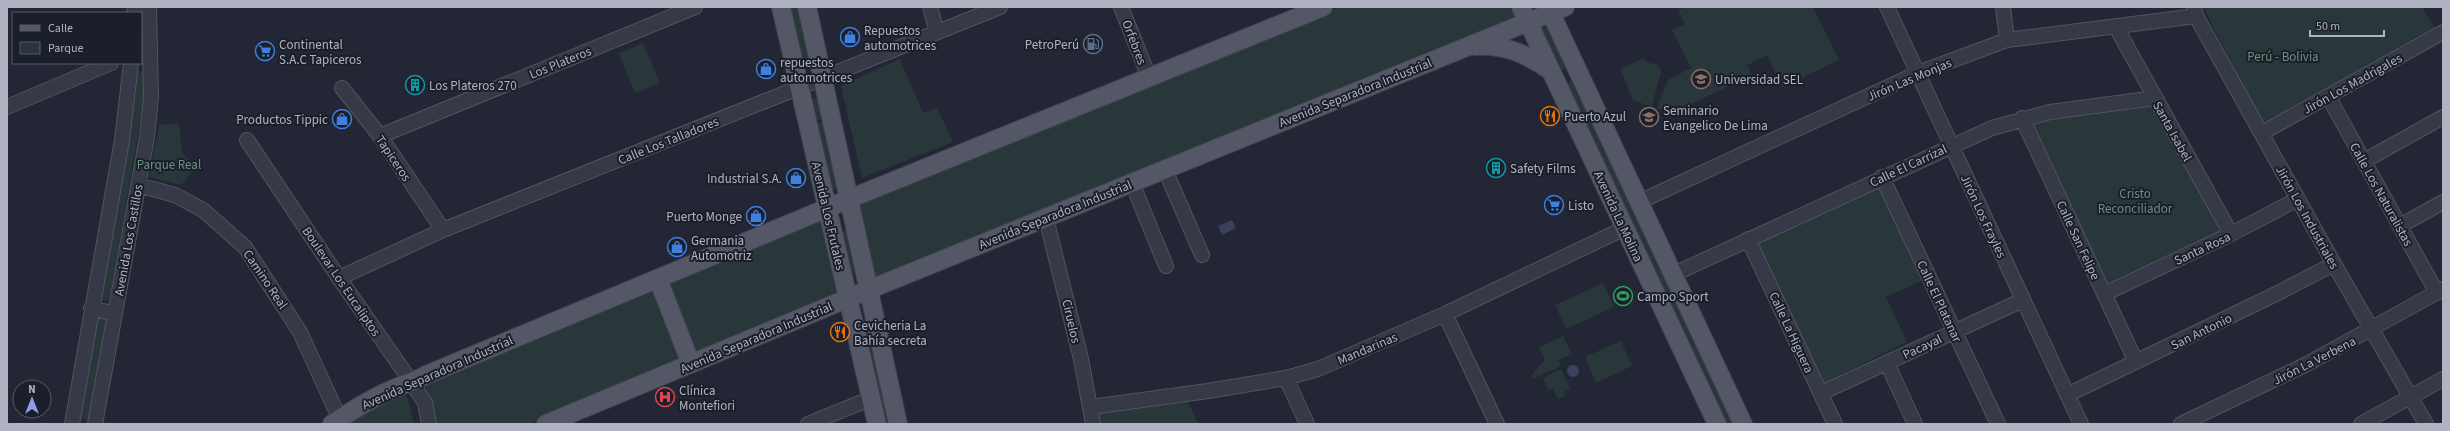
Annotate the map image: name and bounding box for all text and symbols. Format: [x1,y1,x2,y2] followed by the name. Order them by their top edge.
[12,12,142,64] legend
[2310,12,2384,38] scale bar
[1117,17,1151,68] street label: Orfebres
[2316,18,2340,35] text: 50 m
[48,20,73,37] text: Calle
[864,22,937,55] place label: Repuestos automotrices
[839,26,861,48] shop icon: Repuestos automotrices
[1082,33,1104,55] fuel station icon: PetroPerú
[279,36,362,69] place label: Continental S.A.C Tapiceros
[1025,36,1079,54] place label: PetroPerú
[48,40,84,57] text: Parque
[254,40,276,62] supermarket icon: Continental S.A.C Tapiceros
[527,42,595,84] street label: Los Plateros
[2247,48,2319,66] park label: Perú - Bolivia
[2300,49,2406,119] street label: Jirón Los Madrigales
[780,54,853,87] place label: repuestos automotrices
[1276,54,1435,132] street label: Avenida Separadora Industrial
[1864,54,1955,106] street label: Jirón Las Monjas
[755,58,777,80] shop icon: repuestos automotrices
[1690,68,1712,90] school or university icon: Universidad SEL
[1715,71,1803,89] place label: Universidad SEL
[404,74,426,96] building icon: Los Plateros 270
[429,77,517,95] place label: Los Plateros 270
[2148,98,2196,165] street label: Santa Isabel
[1663,102,1768,135] place label: Seminario Evangelico De Lima
[1539,105,1561,127] restaurant icon: Puerto Azul
[1638,106,1660,128] school or university icon: Seminario Evangelico De Lima
[331,108,353,130] shop icon: Productos Tippic
[1564,108,1626,126] place label: Puerto Azul
[236,111,328,129] place label: Productos Tippic
[615,112,722,169] street label: Calle Los Talladores
[371,132,415,186] street label: Tapiceros
[1867,140,1950,192] street label: Calle El Carrizal
[2345,140,2417,250] street label: Calle Los Naturalistas
[137,156,201,174] park label: Parque Real
[1485,157,1507,179] building icon: Safety Films
[807,160,849,273] street label: Avenida Los Frutales
[1510,160,1576,178] place label: Safety Films
[2271,163,2343,273] street label: Jirón Los Industriales
[785,167,807,189] shop icon: Industrial S.A.
[1589,168,1647,265] street label: Avenida La Molina
[707,170,782,188] place label: Industrial S.A.
[1956,172,2010,262] street label: Jirón Los Frayles
[976,176,1135,254] street label: Avenida Separadora Industrial
[110,182,148,297] street label: Avenida Los Castillos
[2098,185,2173,218] park label: Cristo Reconciliador
[1543,194,1565,216] supermarket icon: Listo
[1568,197,1594,215] place label: Listo
[2052,198,2104,283] street label: Calle San Felipe
[745,205,767,227] shop icon: Puerto Monge
[666,208,742,226] place label: Puerto Monge
[298,223,385,340] street label: Boulevar Los Eucaliptos
[2171,228,2233,270] street label: Santa Rosa
[691,232,752,265] place label: Germania Automotriz
[666,236,688,258] shop icon: Germania Automotriz
[239,246,292,313] street label: Camino Real
[1912,258,1966,346] street label: Calle El Platanar
[1612,285,1634,307] sports icon: Campo Sport
[1637,288,1709,306] place label: Campo Sport
[1764,289,1818,376] street label: Calle La Higuera
[678,298,835,378] street label: Avenida Separadora Industrial
[1057,298,1085,345] street label: Ciruelos
[2168,309,2235,354] street label: San Antonio
[854,317,927,350] place label: Cevicheria La Bahía secreta
[829,321,851,343] restaurant icon: Cevicheria La Bahía secreta
[1335,328,1401,370] street label: Mandarinas
[1900,330,1945,364] street label: Pacayal
[359,331,516,414] street label: Avenida Separadora Industrial
[2270,332,2359,390] street label: Jirón La Verbena
[12,379,52,419] north arrow
[28,382,36,397] text: N
[679,382,735,415] place label: Clínica Montefiori
[654,386,676,408] hospital icon: Clínica Montefiori

